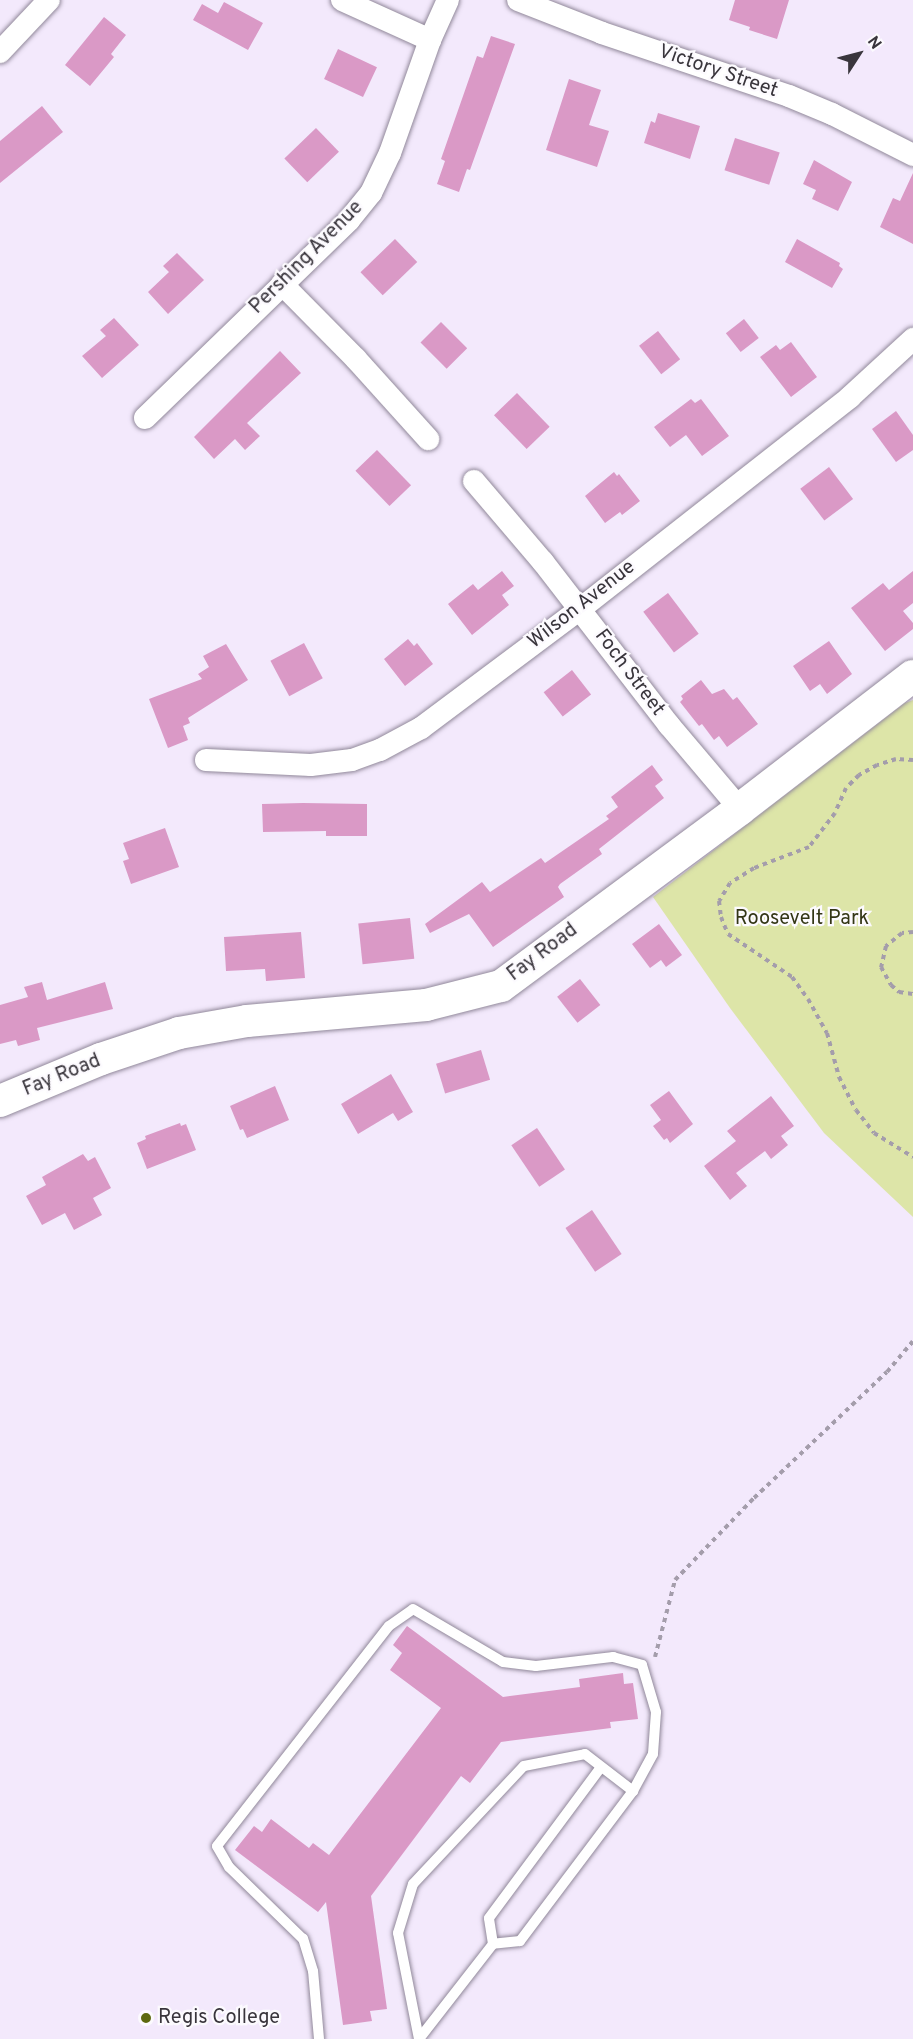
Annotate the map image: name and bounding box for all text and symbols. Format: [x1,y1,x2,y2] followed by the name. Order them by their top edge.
[829,24,889,84] north arrow
[862,33,885,54] text: N
[655,40,781,104] street label: Victory Street
[245,196,369,320] street label: Pershing Avenue
[523,555,641,655] street label: Wilson Avenue
[589,625,669,721] street label: Foch Street
[735,907,869,931] park label: Roosevelt Park
[503,919,583,987] street label: Fay Road
[20,1050,104,1102] street label: Fay Road
[158,2006,280,2030] place label: Regis College
[139,2011,153,2025] marker: Regis College

